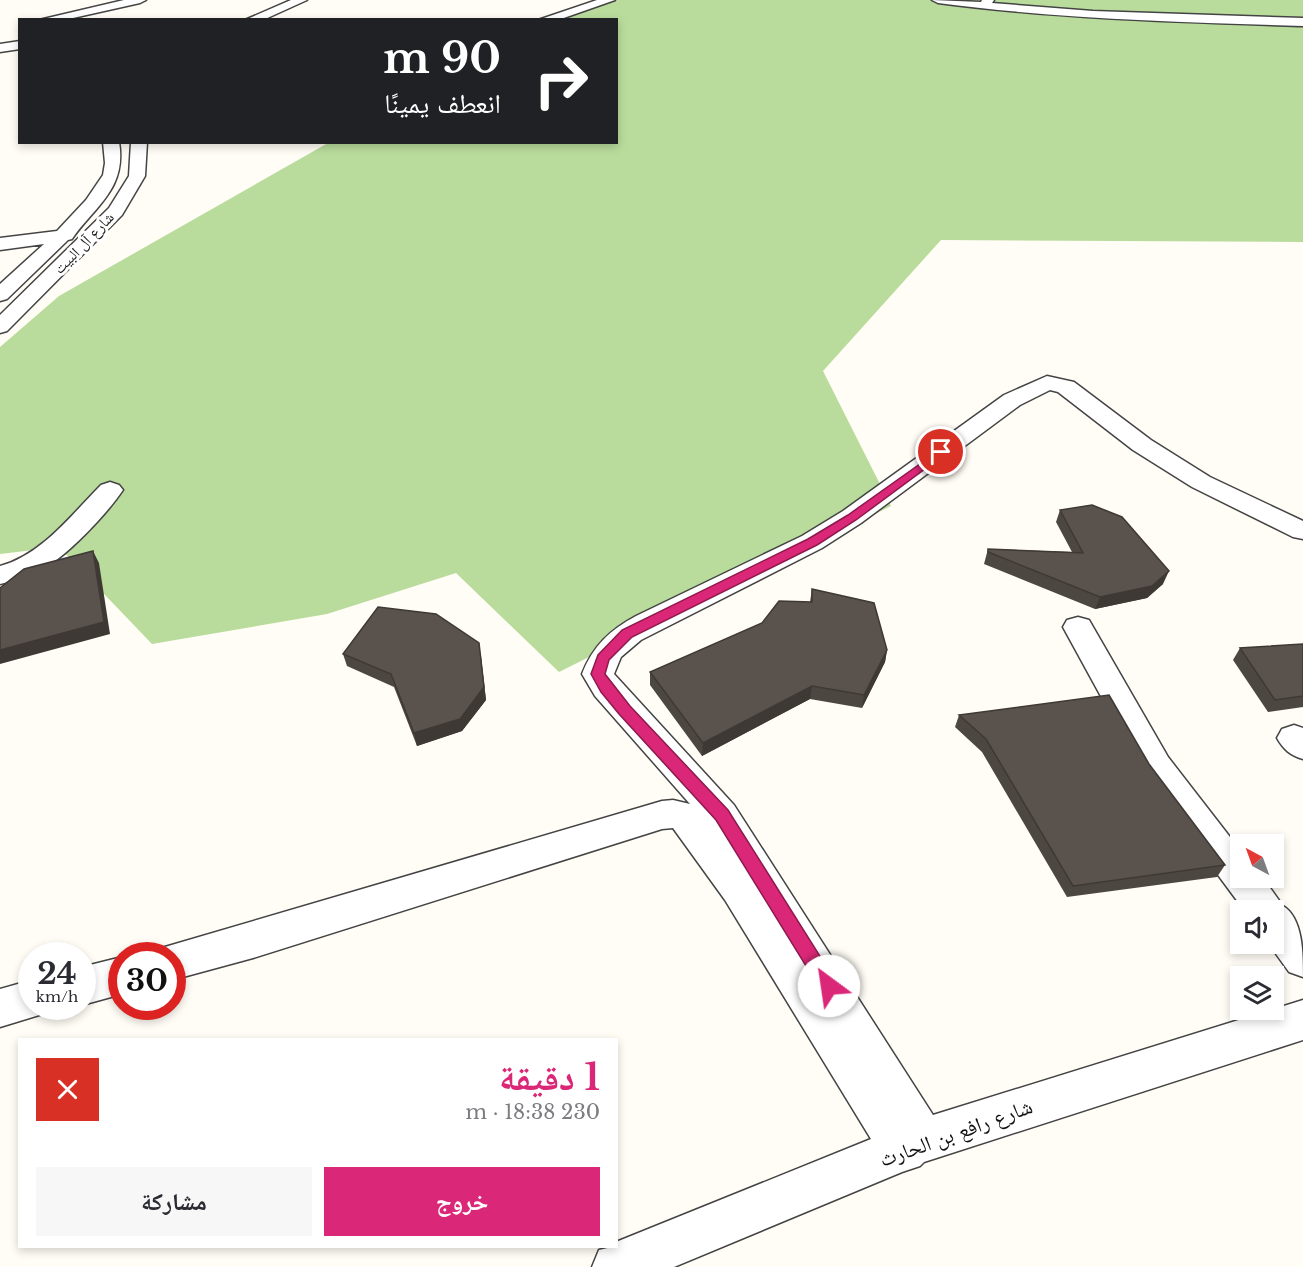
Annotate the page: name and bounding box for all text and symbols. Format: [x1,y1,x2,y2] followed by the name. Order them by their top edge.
[383,32,501,84] text: 90 m
[522,42,600,120] icon: right
[384,87,501,120] text: انعطف يمينًا
[50,208,119,278] street label: شارع آل البيت
[915,426,966,477] pin
[924,435,957,468] icon: arrive
[1230,834,1284,888] north arrow
[1230,834,1284,1020] map controls
[1230,900,1284,954] button: sound
[108,942,186,1020] speed limit sign: 30
[797,954,861,1018] position arrow
[37,955,77,992] text: 24
[1230,966,1284,1020] button: layers
[36,987,78,1006] text: km/h
[499,1055,600,1100] text: 1 دقيقة
[36,1058,99,1121] button: close
[876,1093,1036,1173] street label: شارع رافع بن الحارث
[466,1100,600,1124] text: 230 m · 18:38
[36,1167,312,1236] button: مشاركة
[324,1167,600,1236] button: خروج

